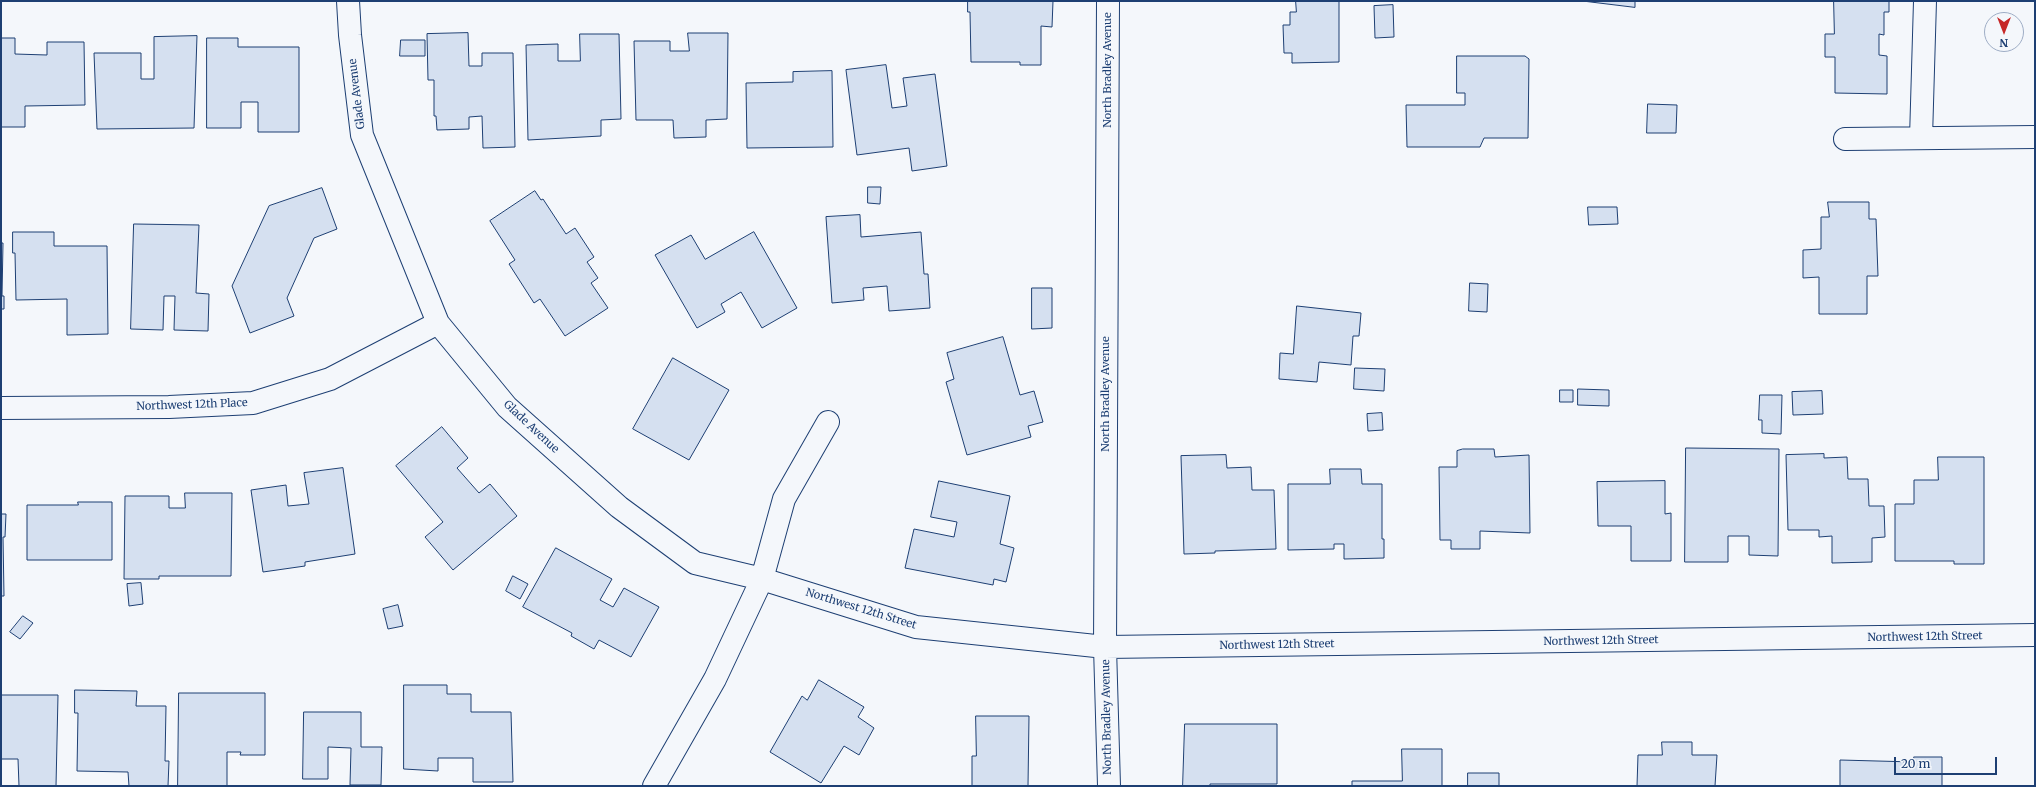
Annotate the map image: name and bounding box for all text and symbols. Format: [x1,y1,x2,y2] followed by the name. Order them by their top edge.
[1101,12,1115,128] street label: North Bradley Avenue
[1984,12,2024,52] north arrow
[2000,36,2008,50] text: N
[346,58,368,130] street label: Glade Avenue
[1099,336,1113,452] street label: North Bradley Avenue
[136,396,248,414] street label: Northwest 12th Place
[501,398,561,456] street label: Glade Avenue
[804,586,918,632] street label: Northwest 12th Street
[1867,629,1983,645] street label: Northwest 12th Street
[1543,633,1659,649] street label: Northwest 12th Street
[1219,637,1335,653] street label: Northwest 12th Street
[1099,659,1115,775] street label: North Bradley Avenue
[1896,749,1999,775] scale bar
[1901,756,1930,771] text: 20 m

